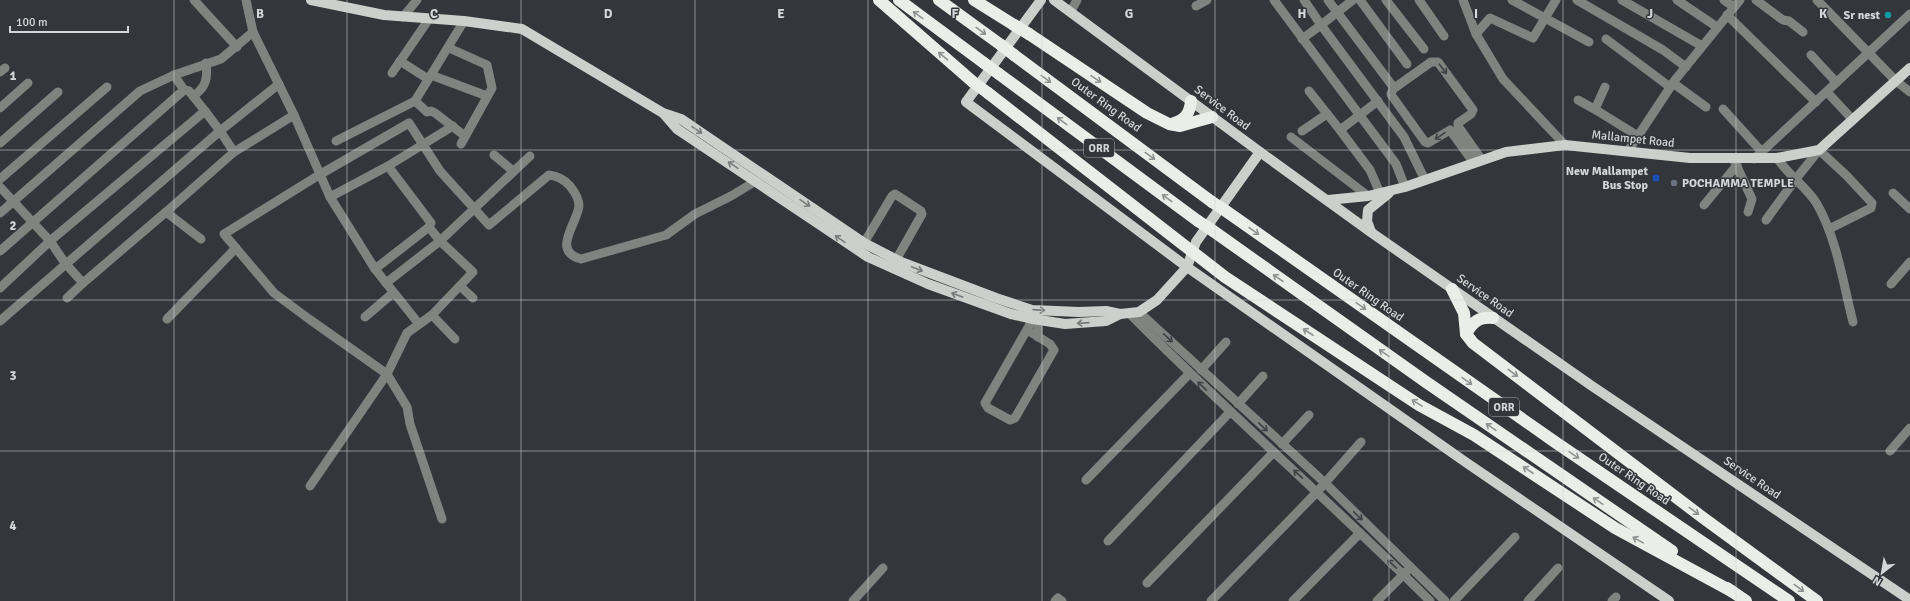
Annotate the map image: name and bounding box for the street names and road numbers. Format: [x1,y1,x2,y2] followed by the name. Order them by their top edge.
[1068,74,1144,136] street label: Outer Ring Road
[1191,82,1253,134] street label: Service Road
[1591,127,1675,151] street label: Mallampet Road
[1084,139,1114,157] road number: ORR
[1330,265,1406,325] street label: Outer Ring Road
[1454,271,1516,321] street label: Service Road
[1489,398,1519,416] road number: ORR
[1595,449,1673,509] street label: Outer Ring Road
[1720,453,1784,503] street label: Service Road

